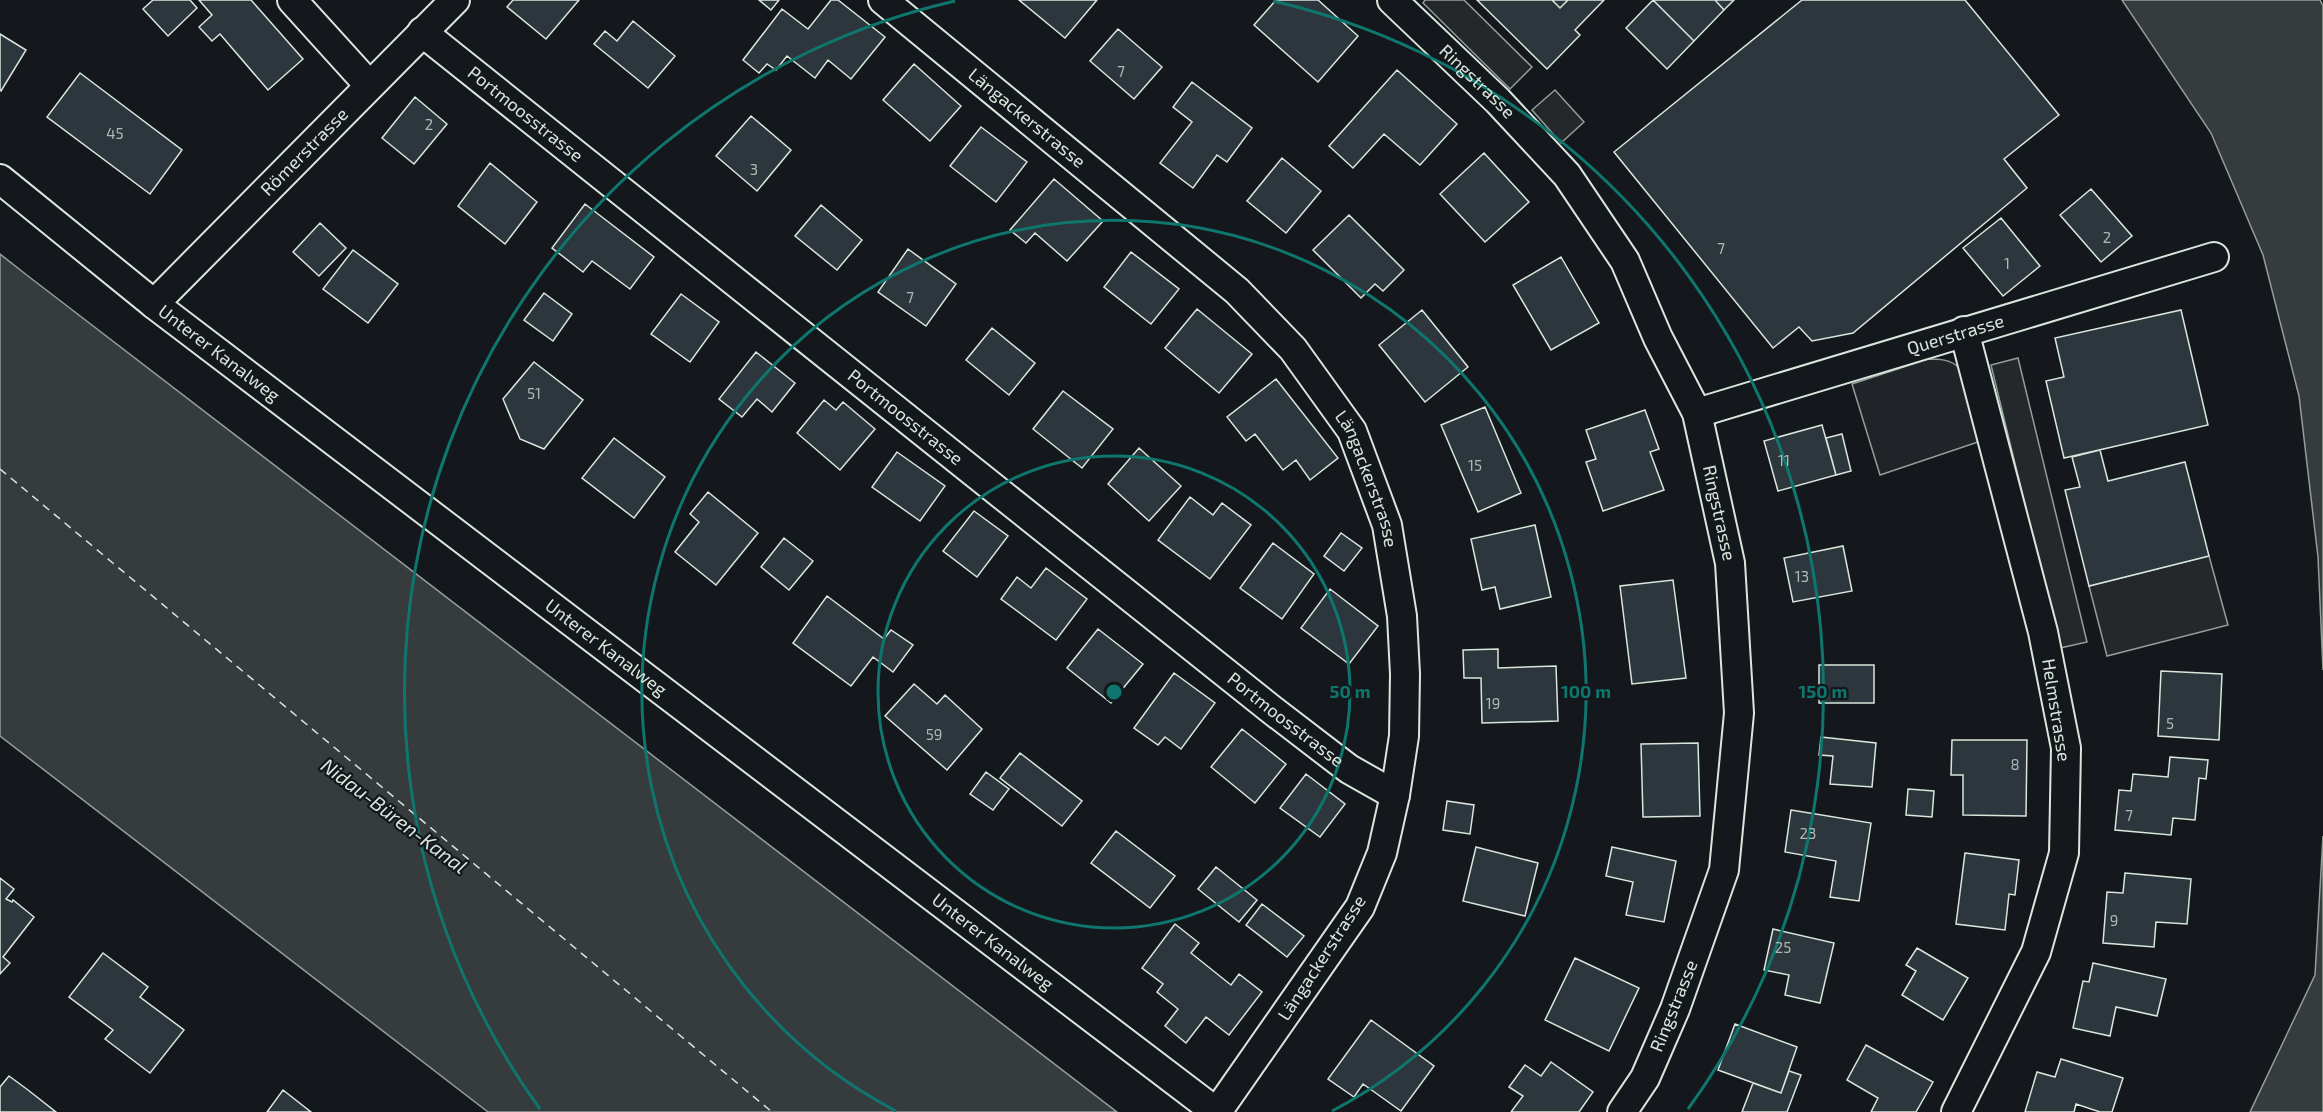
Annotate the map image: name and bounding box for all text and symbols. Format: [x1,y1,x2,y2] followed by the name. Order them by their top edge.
[1435,39,1521,123] street label: Ringstrasse
[464,61,588,166] street label: Portmoosstrasse
[1117,62,1125,80] house number: 7
[964,63,1090,172] street label: Längackerstrasse
[256,103,352,200] street label: Römerstrasse
[425,115,433,133] house number: 2
[106,124,124,142] house number: 45
[750,160,758,178] house number: 3
[2103,228,2111,246] house number: 2
[1717,239,1725,257] house number: 7
[2004,254,2010,272] house number: 1
[906,288,914,306] house number: 7
[154,299,285,406] street label: Unterer Kanalweg
[1904,309,2006,359] street label: Querstrasse
[844,364,968,469] street label: Portmoosstrasse
[527,384,541,402] house number: 51
[1331,406,1402,549] street label: Längackerstrasse
[1778,451,1790,469] house number: 11
[1468,456,1482,474] house number: 15
[1699,463,1741,563] street label: Ringstrasse
[1795,567,1809,585] house number: 13
[541,594,672,700] street label: Unterer Kanalweg
[2038,657,2076,763] street label: Helmstrasse
[1224,667,1349,771] street label: Portmoosstrasse
[1329,680,1371,702] text: 50 m
[1561,680,1611,702] text: 100 m
[1799,680,1847,702] text: 150 m
[1104,682,1124,702] centre of rings
[1486,694,1500,712] house number: 19
[2166,714,2174,732] house number: 5
[926,725,942,743] house number: 59
[317,752,472,878] water label: Nidau-Büren-Kanal
[2010,755,2020,773] house number: 8
[2125,806,2133,824] house number: 7
[1800,824,1816,842] house number: 23
[928,888,1058,994] street label: Unterer Kanalweg
[1272,891,1370,1024] street label: Längackerstrasse
[2110,911,2118,929] house number: 9
[1775,938,1791,956] house number: 25
[1645,956,1701,1055] street label: Ringstrasse

